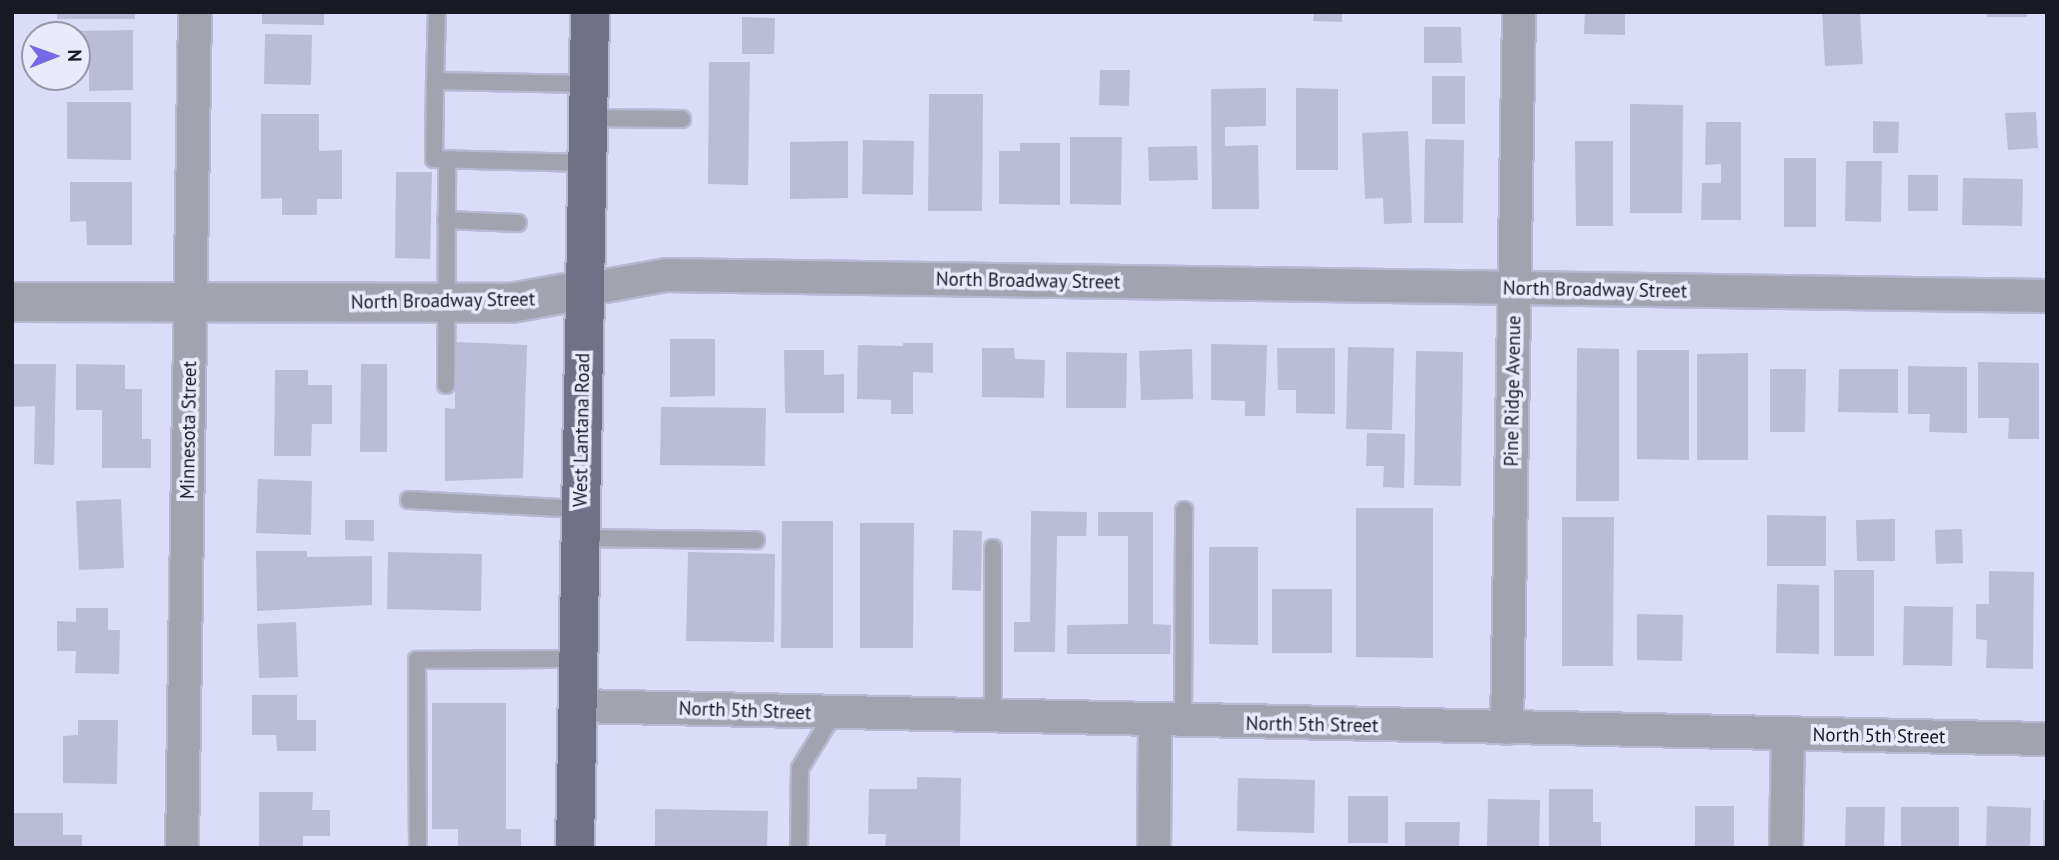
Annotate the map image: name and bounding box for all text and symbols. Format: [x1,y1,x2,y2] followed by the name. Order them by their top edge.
[21,21,91,91] north arrow
[63,49,87,62] text: N
[935,268,1121,294] street label: North Broadway Street
[1502,277,1688,303] street label: North Broadway Street
[350,288,536,314] street label: North Broadway Street
[1500,315,1526,467] street label: Pine Ridge Avenue
[569,353,595,507] street label: West Lantana Road
[176,361,202,499] street label: Minnesota Street
[678,697,812,725] street label: North 5th Street
[1245,712,1379,738] street label: North 5th Street
[1812,723,1946,749] street label: North 5th Street

